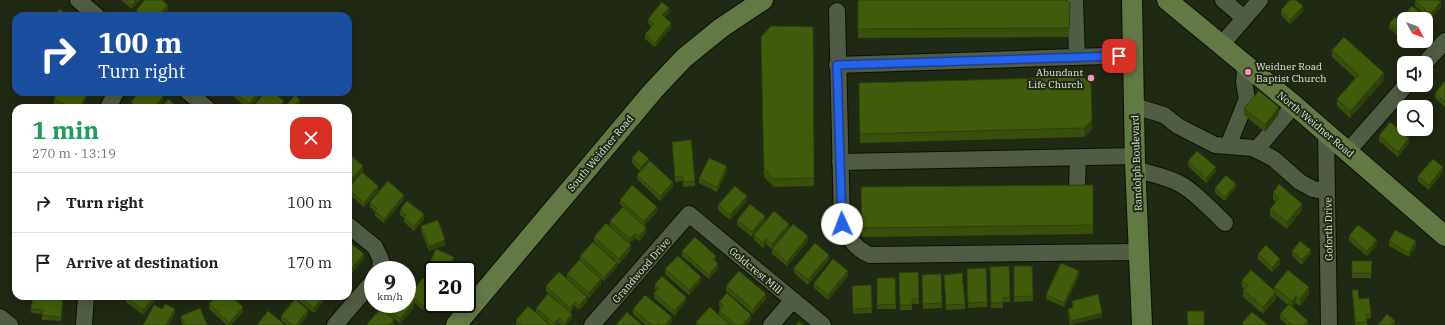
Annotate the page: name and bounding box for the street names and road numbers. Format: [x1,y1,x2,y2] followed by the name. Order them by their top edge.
[1275,88,1357,160] street label: North Weidner Road
[565,112,636,194] street label: South Weidner Road
[1128,115,1145,211] street label: Randolph Boulevard
[1321,197,1336,261] street label: Goforth Drive
[609,235,673,306] street label: Grandwood Drive
[726,244,785,296] street label: Goldcrest Mill

